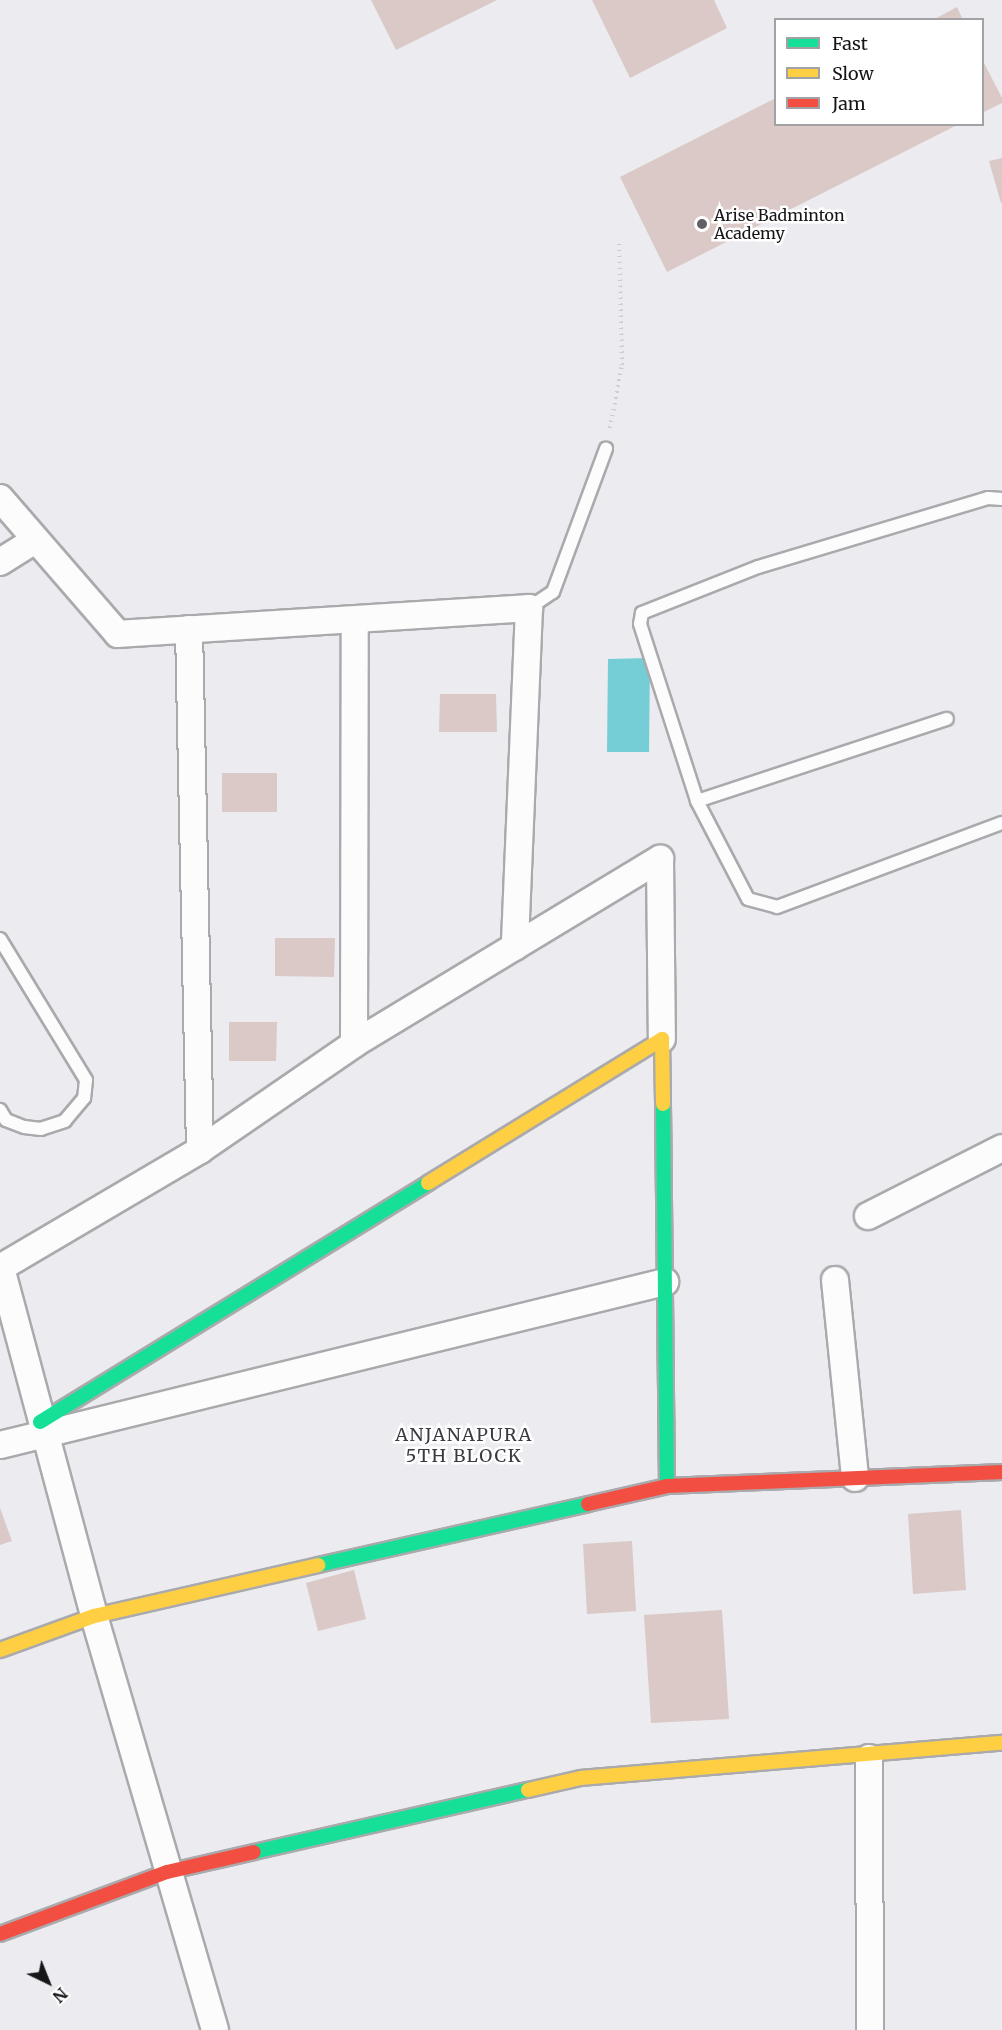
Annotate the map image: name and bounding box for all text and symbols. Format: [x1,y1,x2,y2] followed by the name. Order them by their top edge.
[774,18,984,126] legend
[832,32,868,55] text: Fast
[832,62,874,85] text: Slow
[832,92,866,115] text: Jam
[714,205,845,243] place label: Arise Badminton Academy
[695,217,709,231] marker: Arise Badminton Academy
[395,1425,533,1468] district label: ANJANAPURA 5TH BLOCK
[18,1952,78,2012] north arrow
[49,1984,72,2007] text: N

